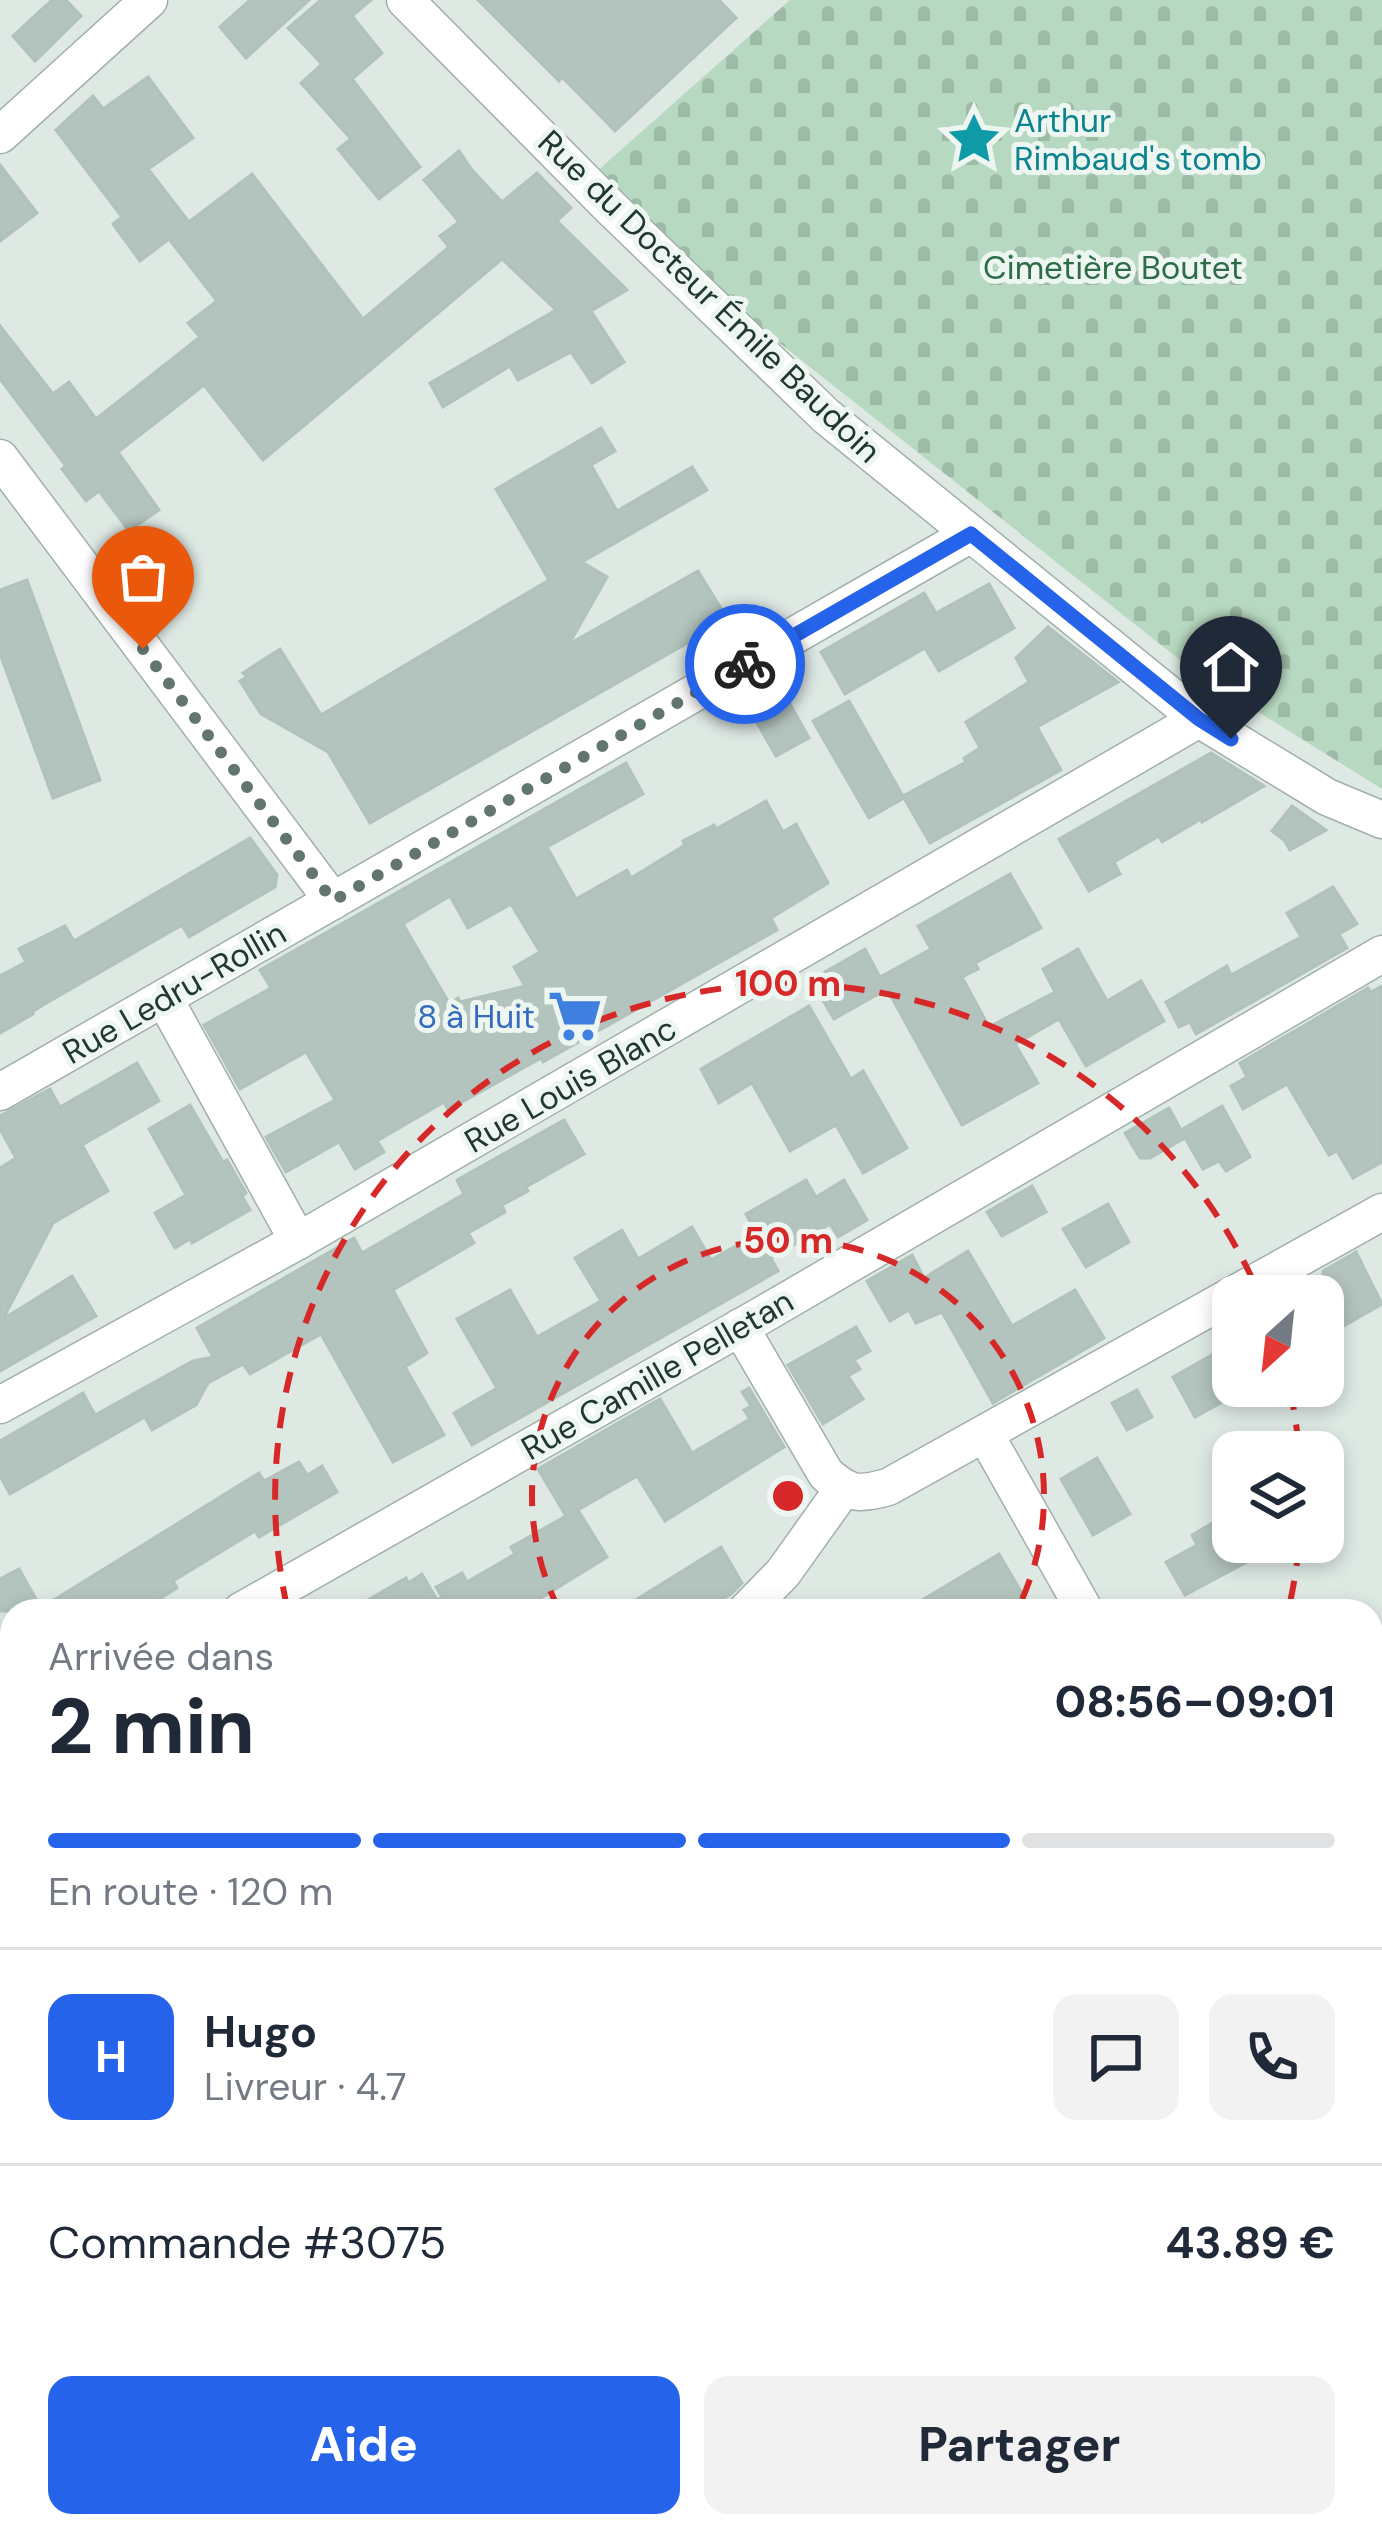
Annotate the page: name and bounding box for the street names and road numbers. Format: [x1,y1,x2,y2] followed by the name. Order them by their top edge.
[529,121,890,472] street label: Rue du Docteur Émile Baudoin
[55,911,294,1074] street label: Rue Ledru-Rollin
[457,1006,684,1162] street label: Rue Louis Blanc
[514,1279,801,1470] street label: Rue Camille Pelletan

